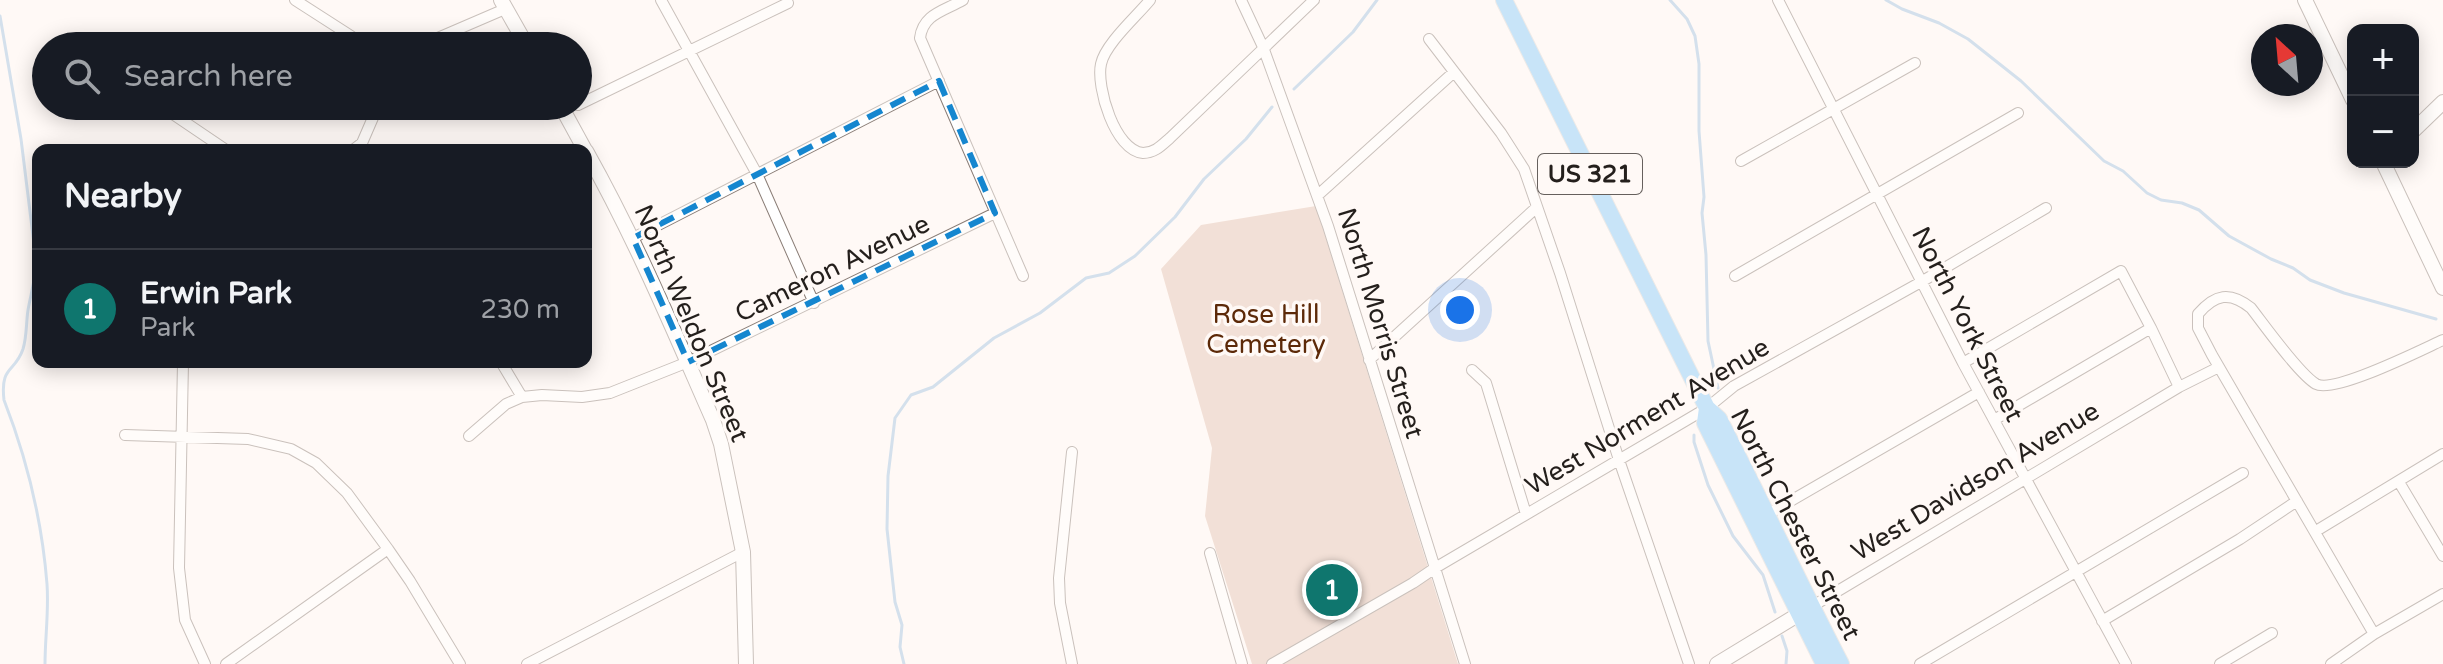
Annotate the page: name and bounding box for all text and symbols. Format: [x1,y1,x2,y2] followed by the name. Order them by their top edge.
[2251,24,2323,96] north arrow
[2347,24,2419,168] map controls
[2347,24,2419,96] button: +
[32,32,592,120] search box
[60,54,104,98] icon: search
[124,58,293,95] text: Search here
[2347,96,2419,168] button: −
[1538,154,1642,194] road number: US 321
[64,176,182,217] text: Nearby
[628,200,756,446] street label: North Weldon Street
[1331,204,1430,442] street label: North Morris Street
[730,208,934,329] street label: Cameron Avenue
[1905,222,2030,427] street label: North York Street
[140,275,292,312] text: Erwin Park
[1440,290,1480,330] your location
[82,294,98,325] text: 1
[480,294,560,325] text: 230 m
[1206,299,1326,360] park label: Rose Hill Cemetery
[140,312,196,343] text: Park
[1520,331,1775,502] street label: West Norment Avenue
[1846,395,2105,568] street label: West Davidson Avenue
[1724,403,1867,645] street label: North Chester Street
[1306,560,1358,620] pin: 1

